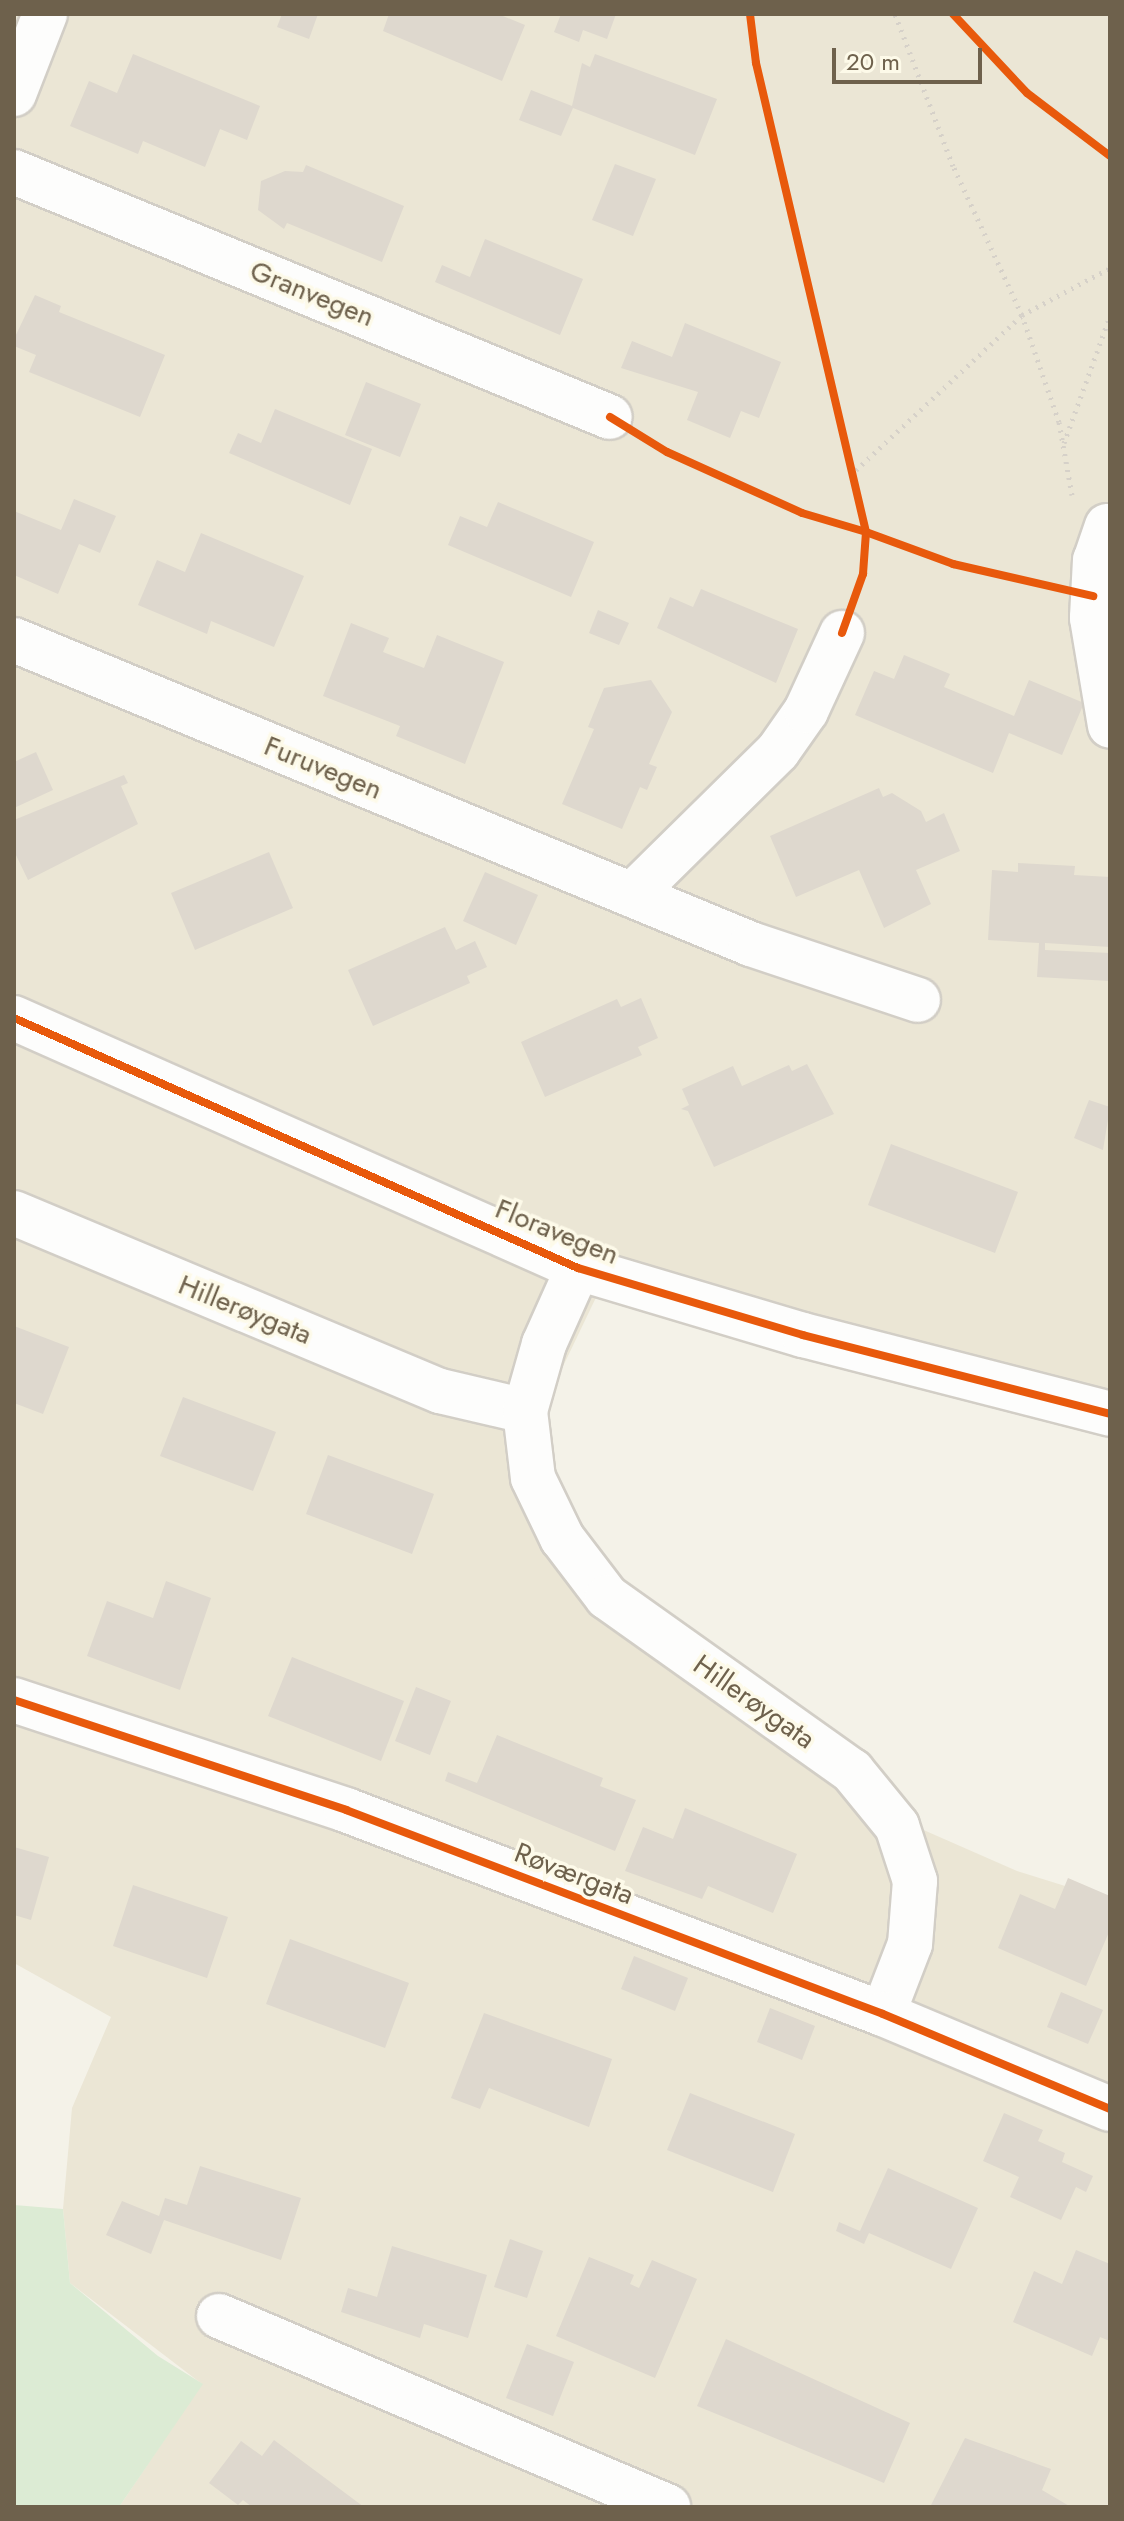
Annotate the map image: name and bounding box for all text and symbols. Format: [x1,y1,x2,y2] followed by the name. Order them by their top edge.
[836,32,986,82] scale bar
[846,44,900,79] text: 20 m
[245,254,379,334] street label: Granvegen
[259,729,387,807] street label: Furuvegen
[490,1192,624,1272] street label: Floravegen
[174,1268,316,1352] street label: Hillerøygata
[687,1648,821,1756] street label: Hillerøygata
[510,1836,638,1912] street label: Røværgata

